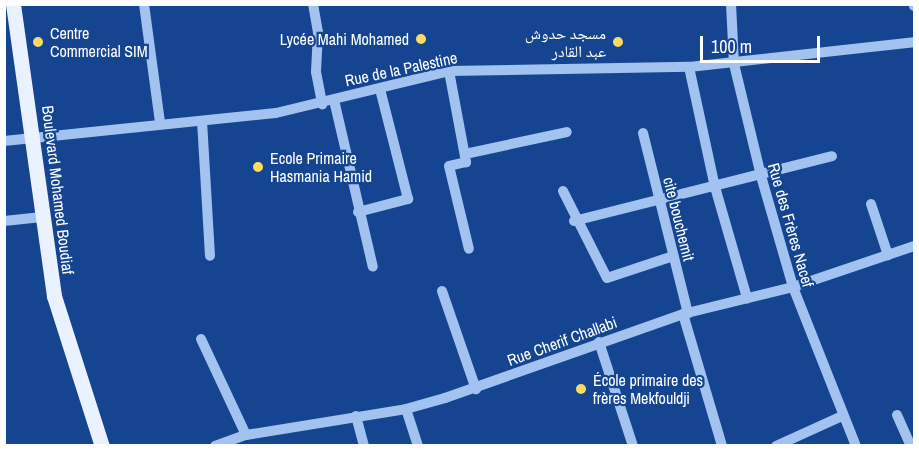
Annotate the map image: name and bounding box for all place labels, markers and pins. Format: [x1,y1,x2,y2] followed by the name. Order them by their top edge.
[50,23,148,61] place label: Centre Commercial SIM
[525,23,606,61] place label: مسجد حدوش عبد القادر
[280,29,409,49] place label: Lycée Mahi Mohamed
[414,32,428,46] marker: Lycée Mahi Mohamed
[31,35,45,49] marker: Centre Commercial SIM
[611,35,625,49] marker: مسجد حدوش عبد القادر
[270,148,372,186] place label: Ecole Primaire Hasmania Hamid
[251,160,265,174] marker: Ecole Primaire Hasmania Hamid
[593,370,703,408] place label: École primaire des frères Mekfouldji
[574,382,588,396] marker: École primaire des frères Mekfouldji

